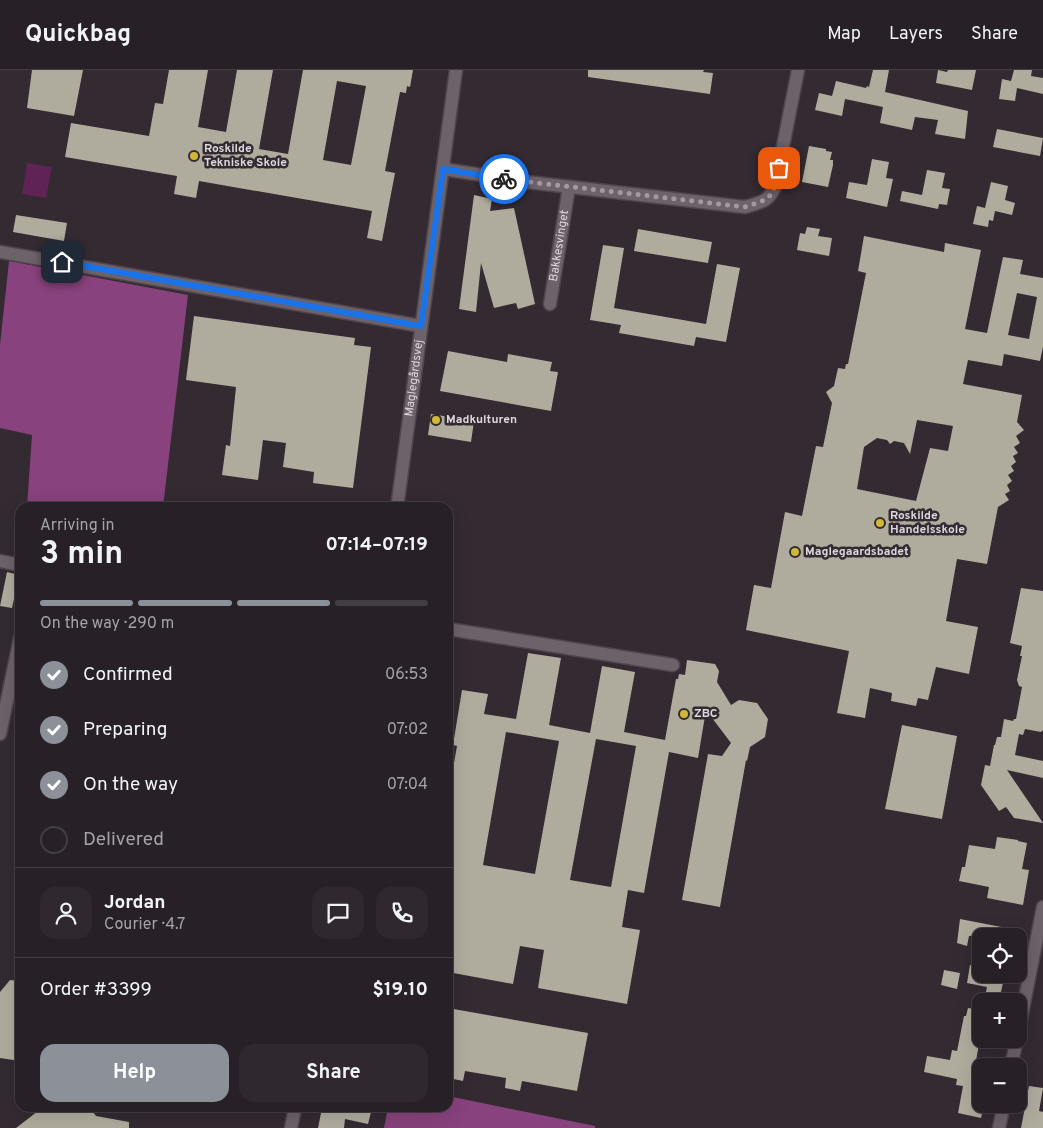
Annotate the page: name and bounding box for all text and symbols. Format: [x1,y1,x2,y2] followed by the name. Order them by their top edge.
[25,20,131,50] text: Quickbag
[827,23,861,46] text: Map
[889,23,943,46] text: Layers
[971,23,1018,46] text: Share
[204,141,287,171] place label: Roskilde Tekniske Skole
[758,147,800,189] pin
[188,150,200,162] marker: Roskilde Tekniske Skole
[479,154,529,204] courier
[765,154,793,182] icon: bag
[490,165,518,193] icon: bike
[546,209,573,283] street label: Bakkesvinget
[41,241,83,283] pin
[48,248,76,276] icon: home
[401,339,428,418] street label: Maglegårdsvej
[446,412,517,428] place label: Madkulturen
[430,414,442,426] marker: Madkulturen
[890,508,965,538] place label: Roskilde Handelsskole
[40,516,115,536] text: Arriving in
[874,517,886,529] marker: Roskilde Handelsskole
[325,533,428,557] text: 07:14–07:19
[40,535,123,575] text: 3 min
[805,544,909,560] place label: Maglegaardsbadet
[789,546,801,558] marker: Maglegaardsbadet
[40,614,174,634] text: On the way · 290 m
[40,661,68,689] icon: check
[83,663,173,687] text: Confirmed
[385,665,428,685] text: 06:53
[694,706,718,722] place label: ZBC
[678,708,690,720] marker: ZBC
[40,716,68,744] icon: check
[83,718,167,742] text: Preparing
[387,720,428,740] text: 07:02
[40,771,68,799] icon: check
[83,773,178,797] text: On the way
[387,775,428,795] text: 07:04
[83,828,164,852] text: Delivered
[40,887,92,939] button: person
[312,887,364,939] button: chat
[376,887,428,939] button: phone
[104,891,166,915] text: Jordan
[104,915,185,935] text: Courier · 4.7
[972,928,1027,1113] map controls
[972,928,1027,983] button: locate
[40,978,152,1002] text: Order #3399
[373,978,428,1002] text: $19.10
[972,993,1027,1048] button: +
[40,1044,229,1102] button: Help
[239,1044,428,1102] button: Share
[972,1058,1027,1113] button: −

